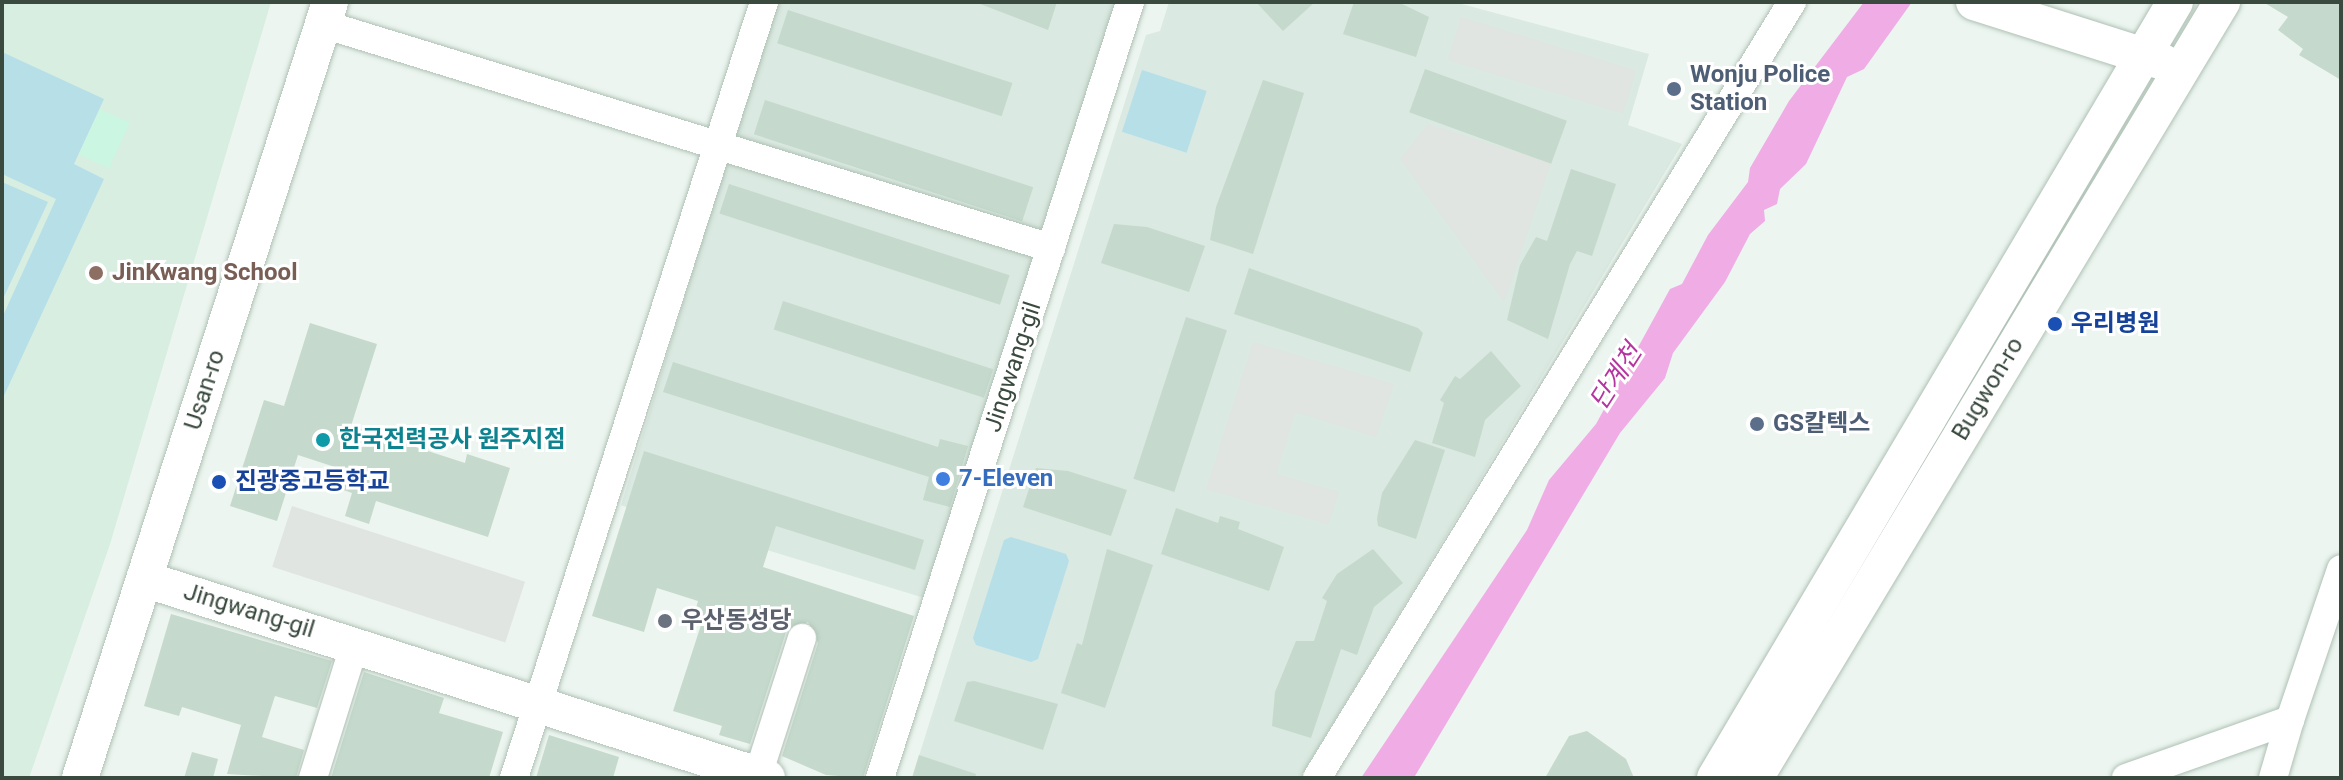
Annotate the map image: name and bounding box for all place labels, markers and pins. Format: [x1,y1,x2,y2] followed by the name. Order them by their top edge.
[1690,61,1830,117] place label: Wonju Police Station
[1665,80,1683,98] marker: Wonju Police Station
[112,259,297,287] place label: JinKwang School
[87,264,105,282] marker: JinKwang School
[2071,310,2159,338] place label: 우리병원
[2046,315,2064,333] marker: 우리병원
[1773,410,1870,438] place label: GS칼텍스
[1748,415,1766,433] marker: GS칼텍스
[339,426,566,454] place label: 한국전력공사 원주지점
[314,431,332,449] marker: 한국전력공사 원주지점
[959,465,1053,493] place label: 7-Eleven
[235,468,390,496] place label: 진광중고등학교
[934,470,952,488] marker: 7-Eleven
[210,473,228,491] marker: 진광중고등학교
[681,607,791,635] place label: 우산동성당
[656,612,674,630] marker: 우산동성당

